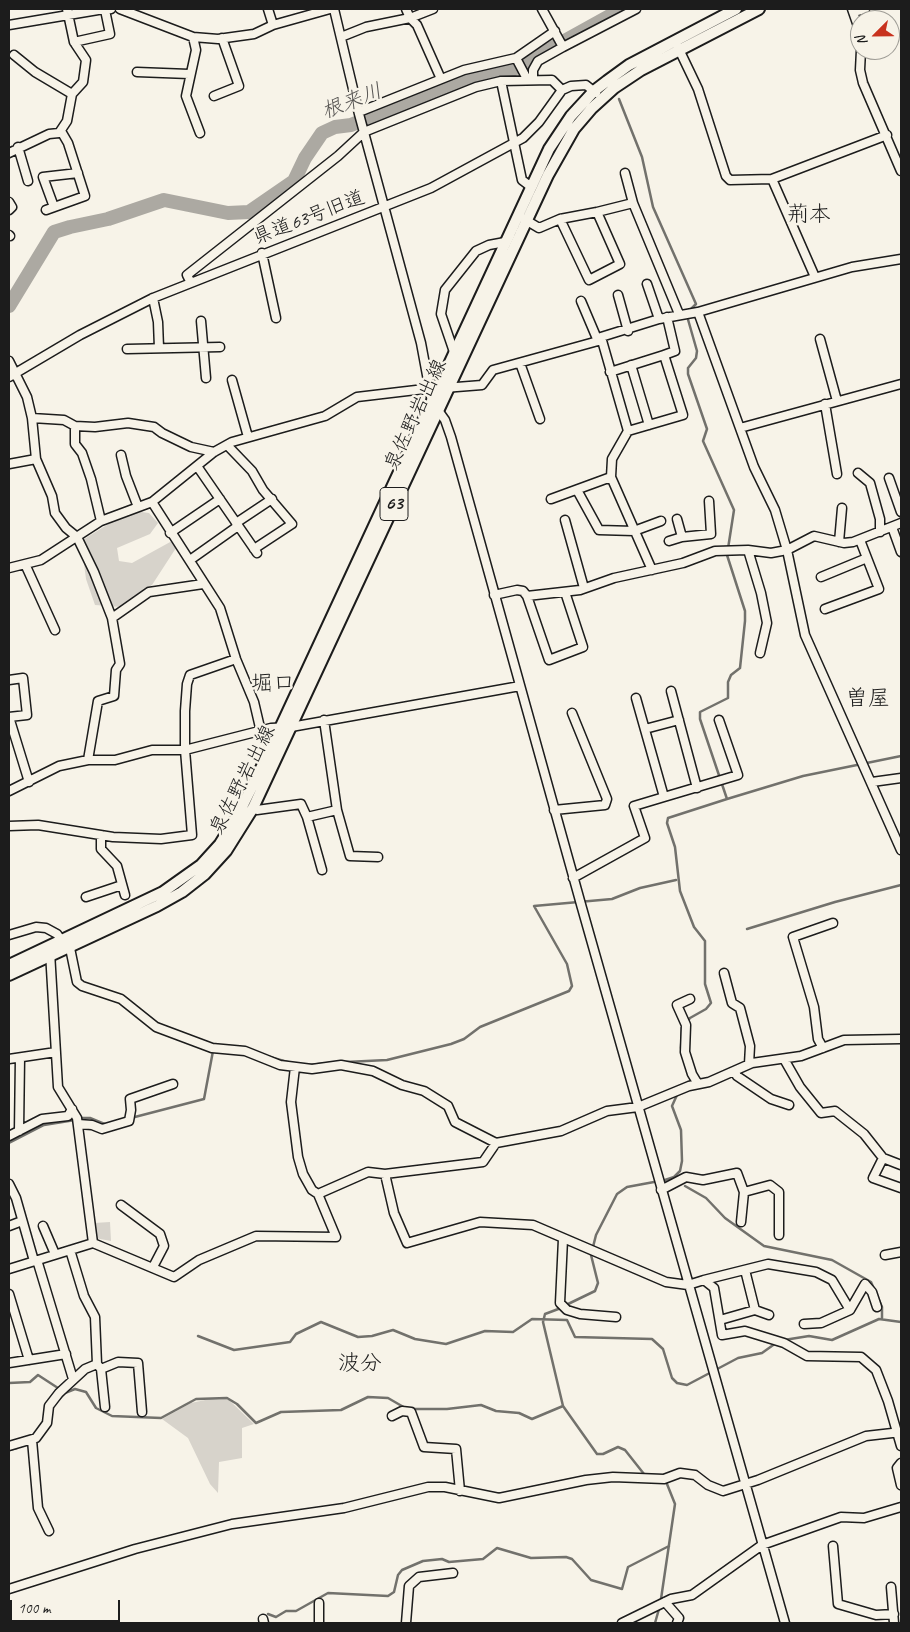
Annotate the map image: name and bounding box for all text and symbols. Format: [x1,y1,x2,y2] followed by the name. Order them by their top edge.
[850,10,900,60] north arrow
[852,33,871,48] text: N
[318,79,386,125] water label: 根来川
[250,186,368,250] street label: 県道63号旧道
[787,202,831,228] district label: 荊本
[380,356,452,474] street label: 泉佐野岩出線
[380,488,408,520] road number: 63
[251,671,295,697] district label: 堀口
[846,686,890,712] district label: 曽屋
[205,721,281,839] street label: 泉佐野岩出線
[338,1351,382,1377] district label: 波分
[12,1590,122,1622] scale bar
[18,1599,50,1618] text: 100 m

